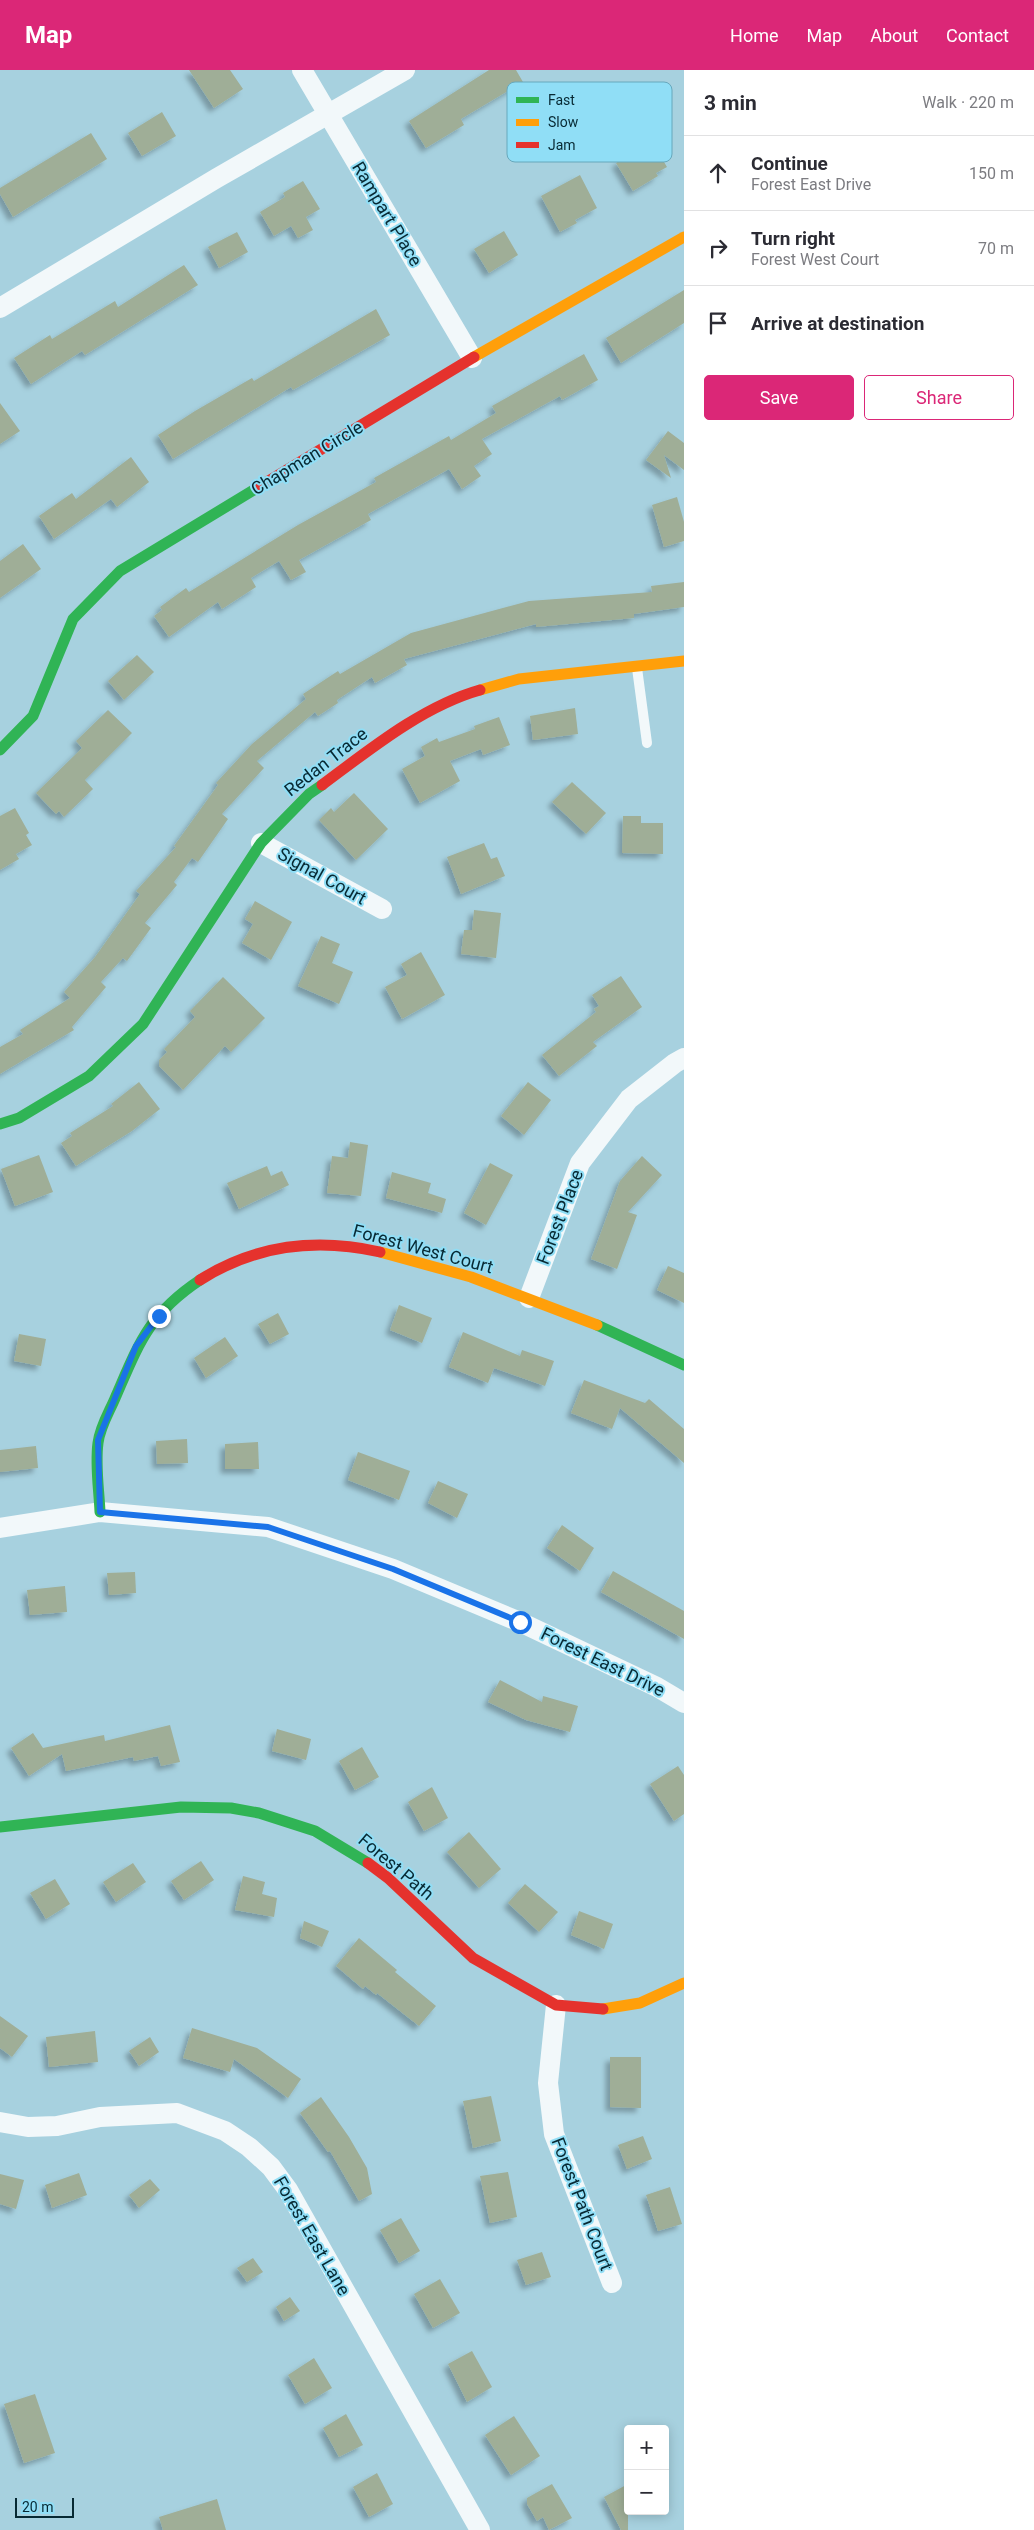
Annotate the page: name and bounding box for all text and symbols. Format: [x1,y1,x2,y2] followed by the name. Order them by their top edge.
[25,21,72,49] text: Map
[730,25,779,46] text: Home
[807,25,842,46] text: Map
[870,25,918,46] text: About
[946,25,1009,46] text: Contact
[507,82,672,162] legend
[704,91,757,115] text: 3 min
[548,92,575,108] text: Fast
[922,93,1014,112] text: Walk · 220 m
[548,114,579,130] text: Slow
[548,137,576,153] text: Jam
[751,152,828,175] text: Continue
[348,158,427,270] street label: Rampart Place
[704,159,732,187] icon: ahead
[969,164,1014,183] text: 150 m
[751,175,871,194] text: Forest East Drive
[751,227,835,250] text: Turn right
[704,234,732,262] icon: right
[978,239,1014,258] text: 70 m
[751,250,879,269] text: Forest West Court
[704,309,732,337] icon: arrive
[751,312,924,335] text: Arrive at destination
[704,375,854,420] button: Save
[864,375,1014,420] button: Share
[247,416,367,499] street label: Chapman Circle
[280,723,371,800] street label: Redan Trace
[274,843,370,909] street label: Signal Court
[532,1167,587,1267] street label: Forest Place
[351,1220,496,1277] street label: Forest West Court
[148,1305,171,1328] route end
[509,1611,532,1634] route start
[538,1622,669,1701] street label: Forest East Drive
[354,1829,438,1904] street label: Forest Path
[547,2134,618,2273] street label: Forest Path Court
[270,2173,355,2299] street label: Forest East Lane
[624,2425,669,2515] map controls
[624,2425,669,2470] button: +
[624,2470,669,2515] button: −
[15,2495,74,2518] scale bar
[22,2499,54,2515] text: 20 m

